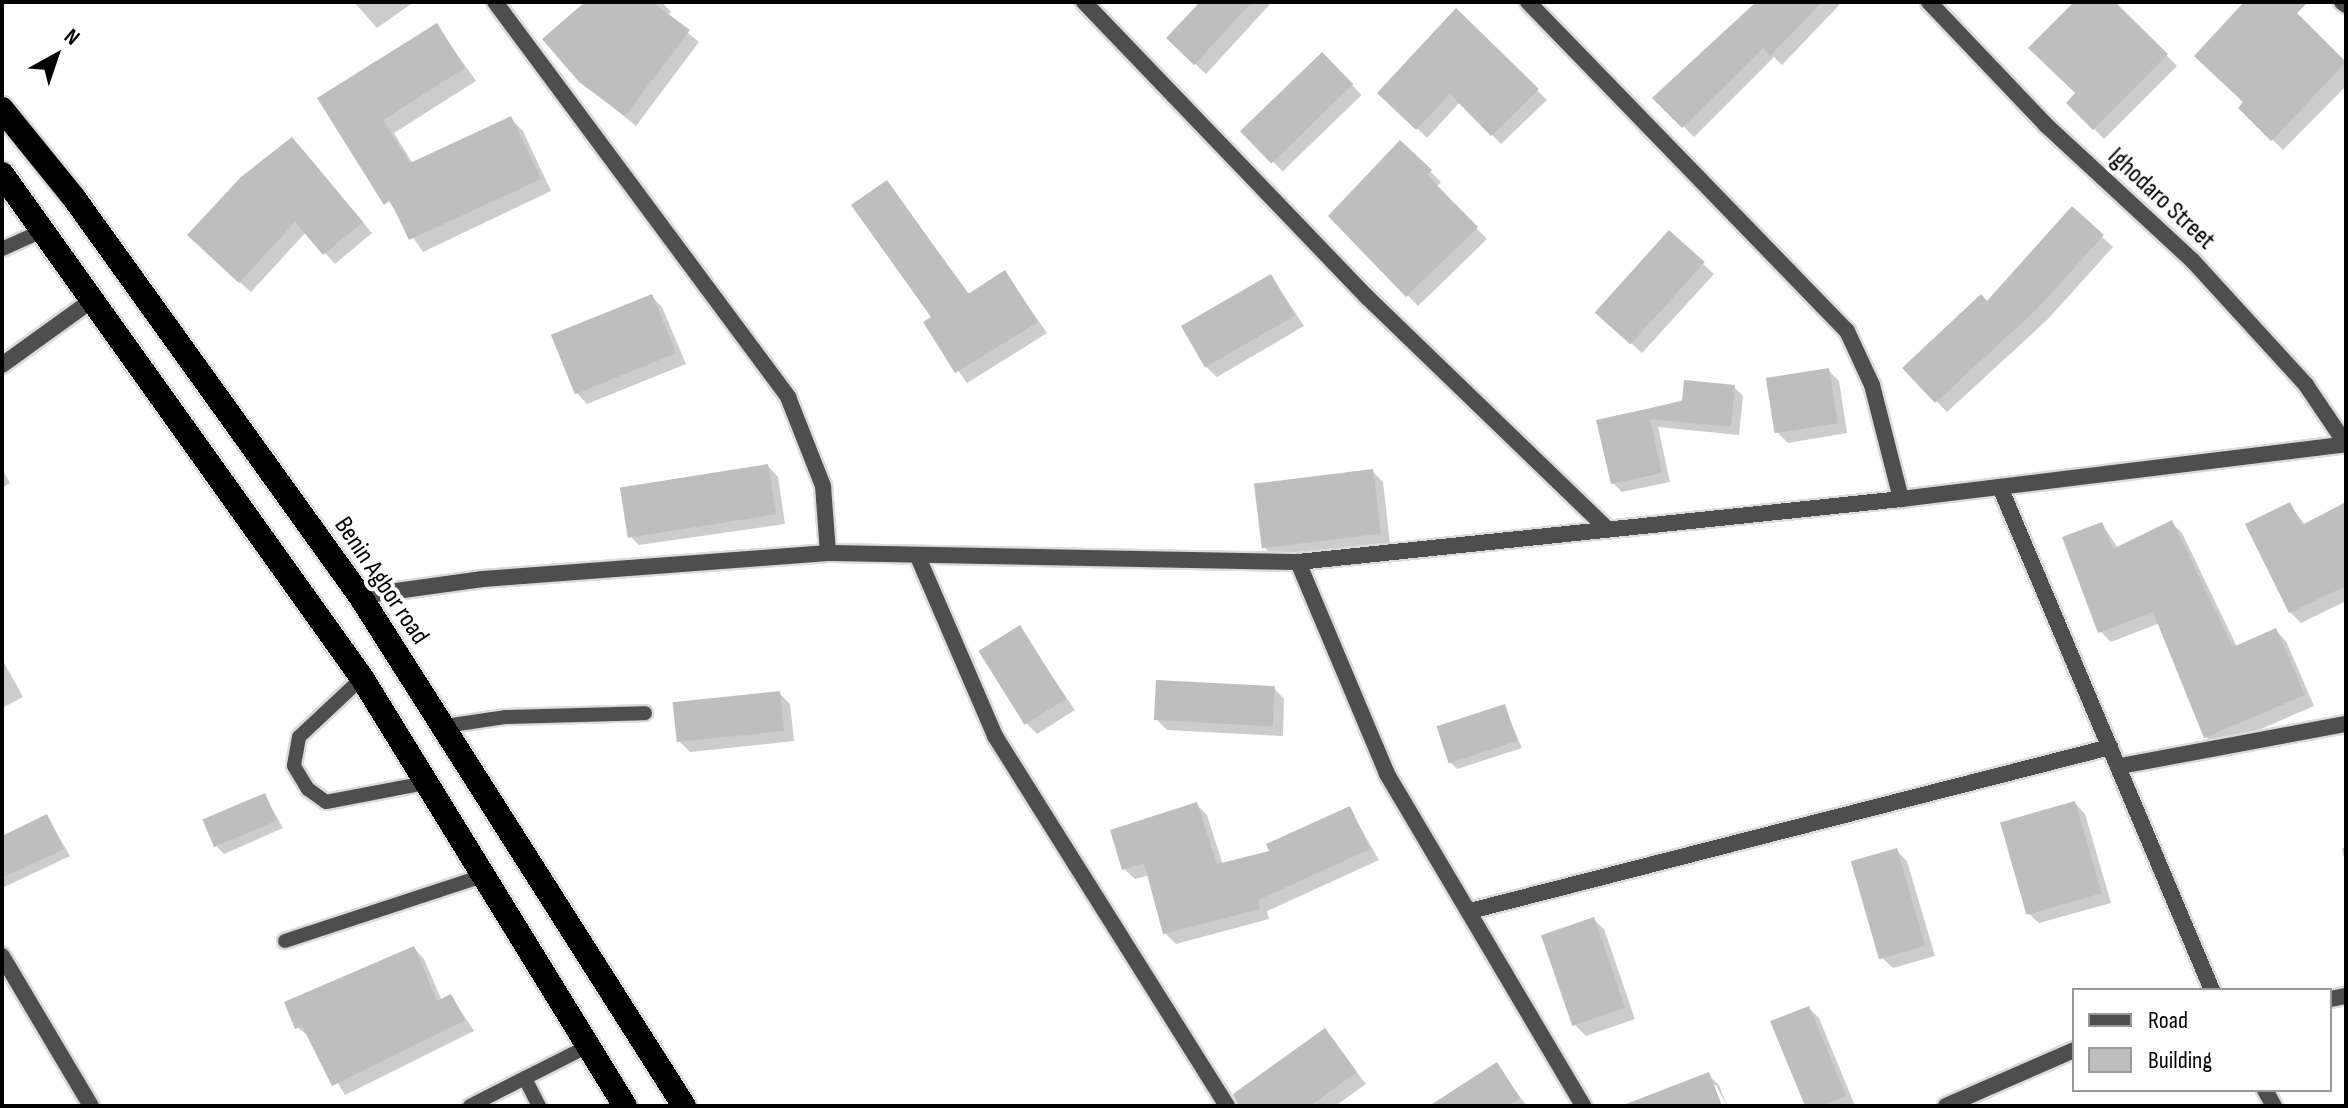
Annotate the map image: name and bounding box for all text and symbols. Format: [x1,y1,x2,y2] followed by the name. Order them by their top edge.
[16,16,96,96] north arrow
[59,23,85,51] text: N
[2101,141,2221,257] street label: Ighodaro Street
[327,511,435,651] street label: Benin Agbor road
[2072,988,2332,1092] legend
[2148,1006,2188,1035] text: Road
[2148,1046,2212,1075] text: Building

